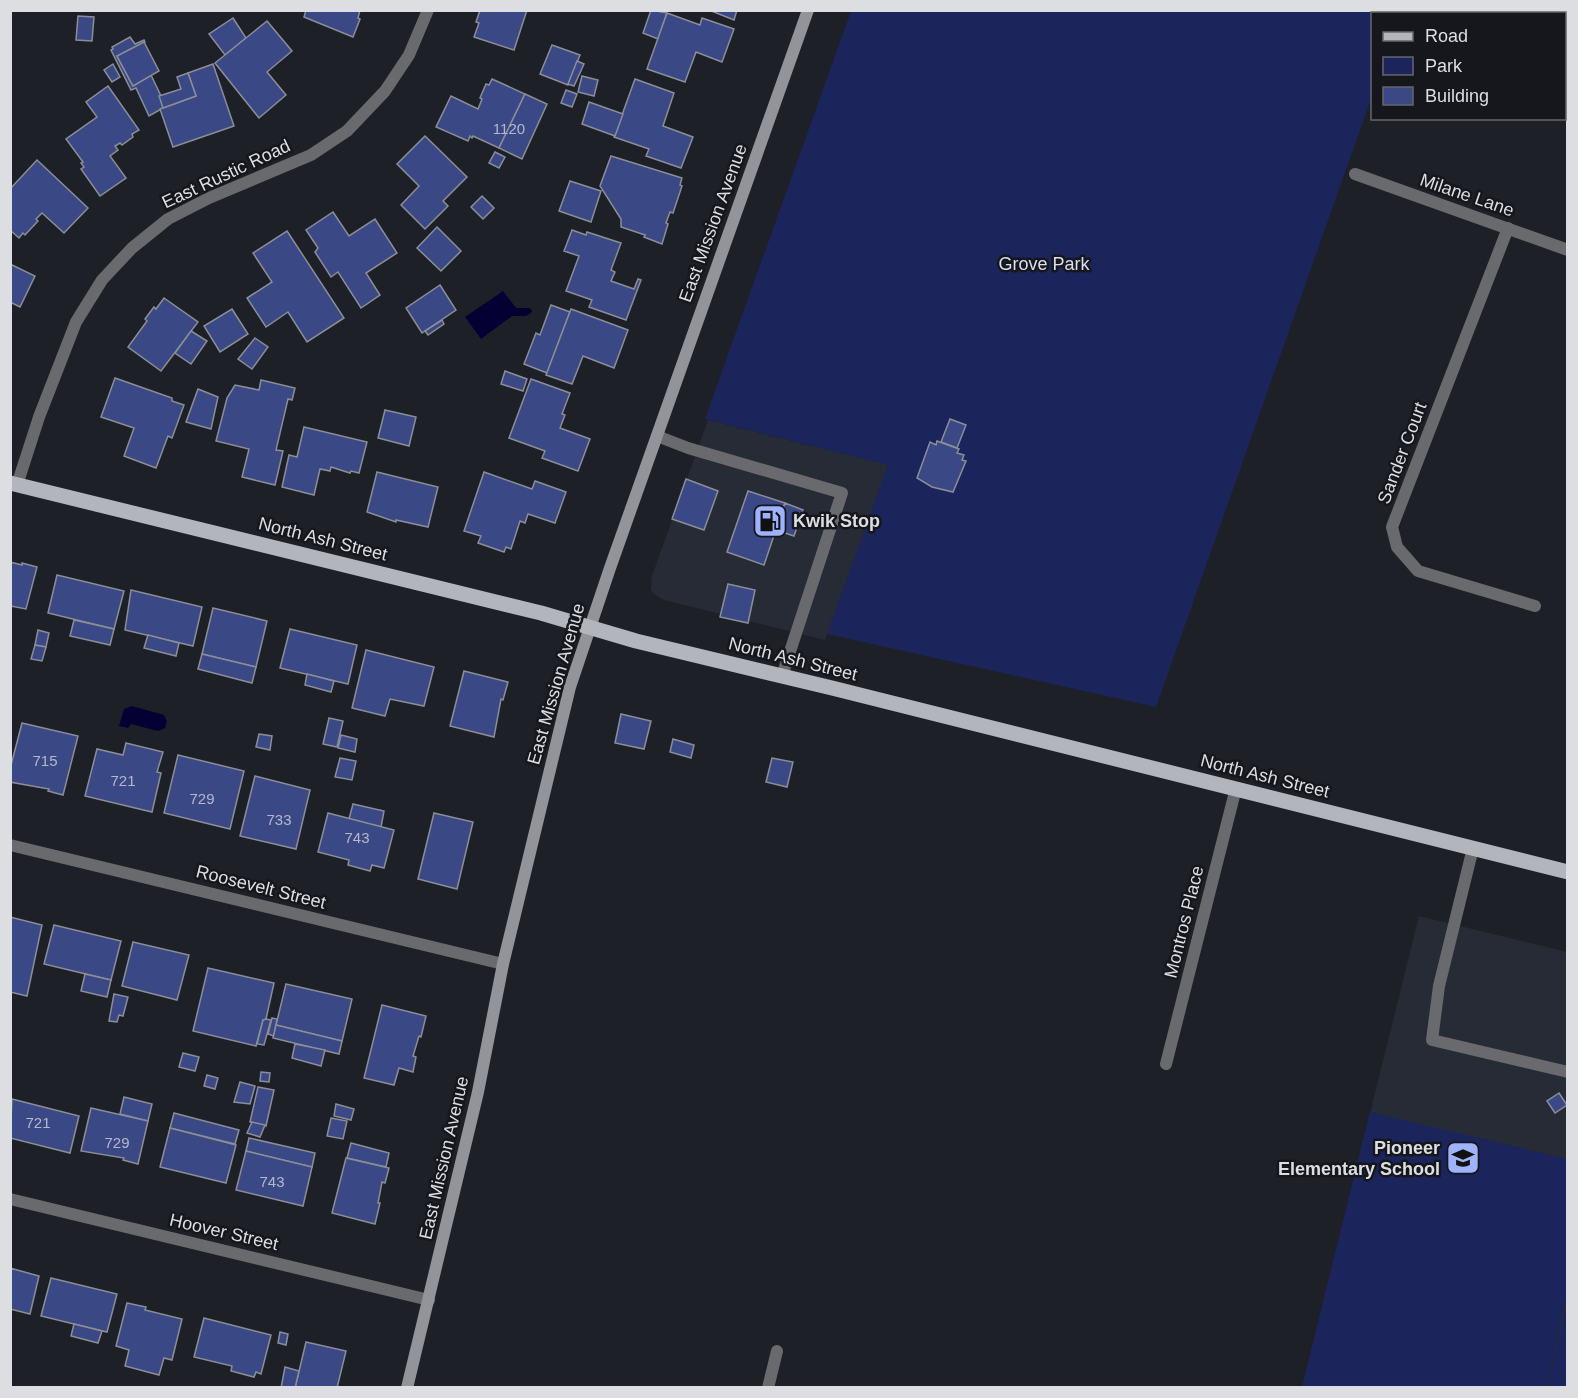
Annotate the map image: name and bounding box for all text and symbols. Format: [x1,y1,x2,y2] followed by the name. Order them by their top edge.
[1371,12,1566,120] legend
[1425,26,1468,46] text: Road
[1425,56,1463,76] text: Park
[1425,86,1489,106] text: Building
[493,120,525,137] house number: 1120
[159,136,293,212] street label: East Rustic Road
[675,141,751,305] street label: East Mission Avenue
[1417,170,1517,220] street label: Milane Lane
[998,254,1091,274] park label: Grove Park
[1373,399,1431,507] street label: Sander Court
[752,503,788,539] fuel station icon: Kwik Stop
[793,511,880,531] place label: Kwik Stop
[257,513,389,565] street label: North Ash Street
[523,601,589,767] street label: East Mission Avenue
[727,633,859,685] street label: North Ash Street
[1199,750,1331,802] street label: North Ash Street
[32,752,58,769] house number: 715
[110,772,136,789] house number: 721
[189,790,215,807] house number: 729
[266,811,292,828] house number: 733
[344,829,370,846] house number: 743
[194,861,328,913] street label: Roosevelt Street
[1160,864,1208,980] street label: Montros Place
[415,1075,473,1241] street label: East Mission Avenue
[25,1114,51,1131] house number: 721
[104,1134,130,1151] house number: 729
[1278,1138,1440,1179] place label: Pioneer Elementary School
[1445,1140,1481,1176] school or university icon: Pioneer Elementary School
[259,1173,285,1190] house number: 743
[168,1210,280,1254] street label: Hoover Street

